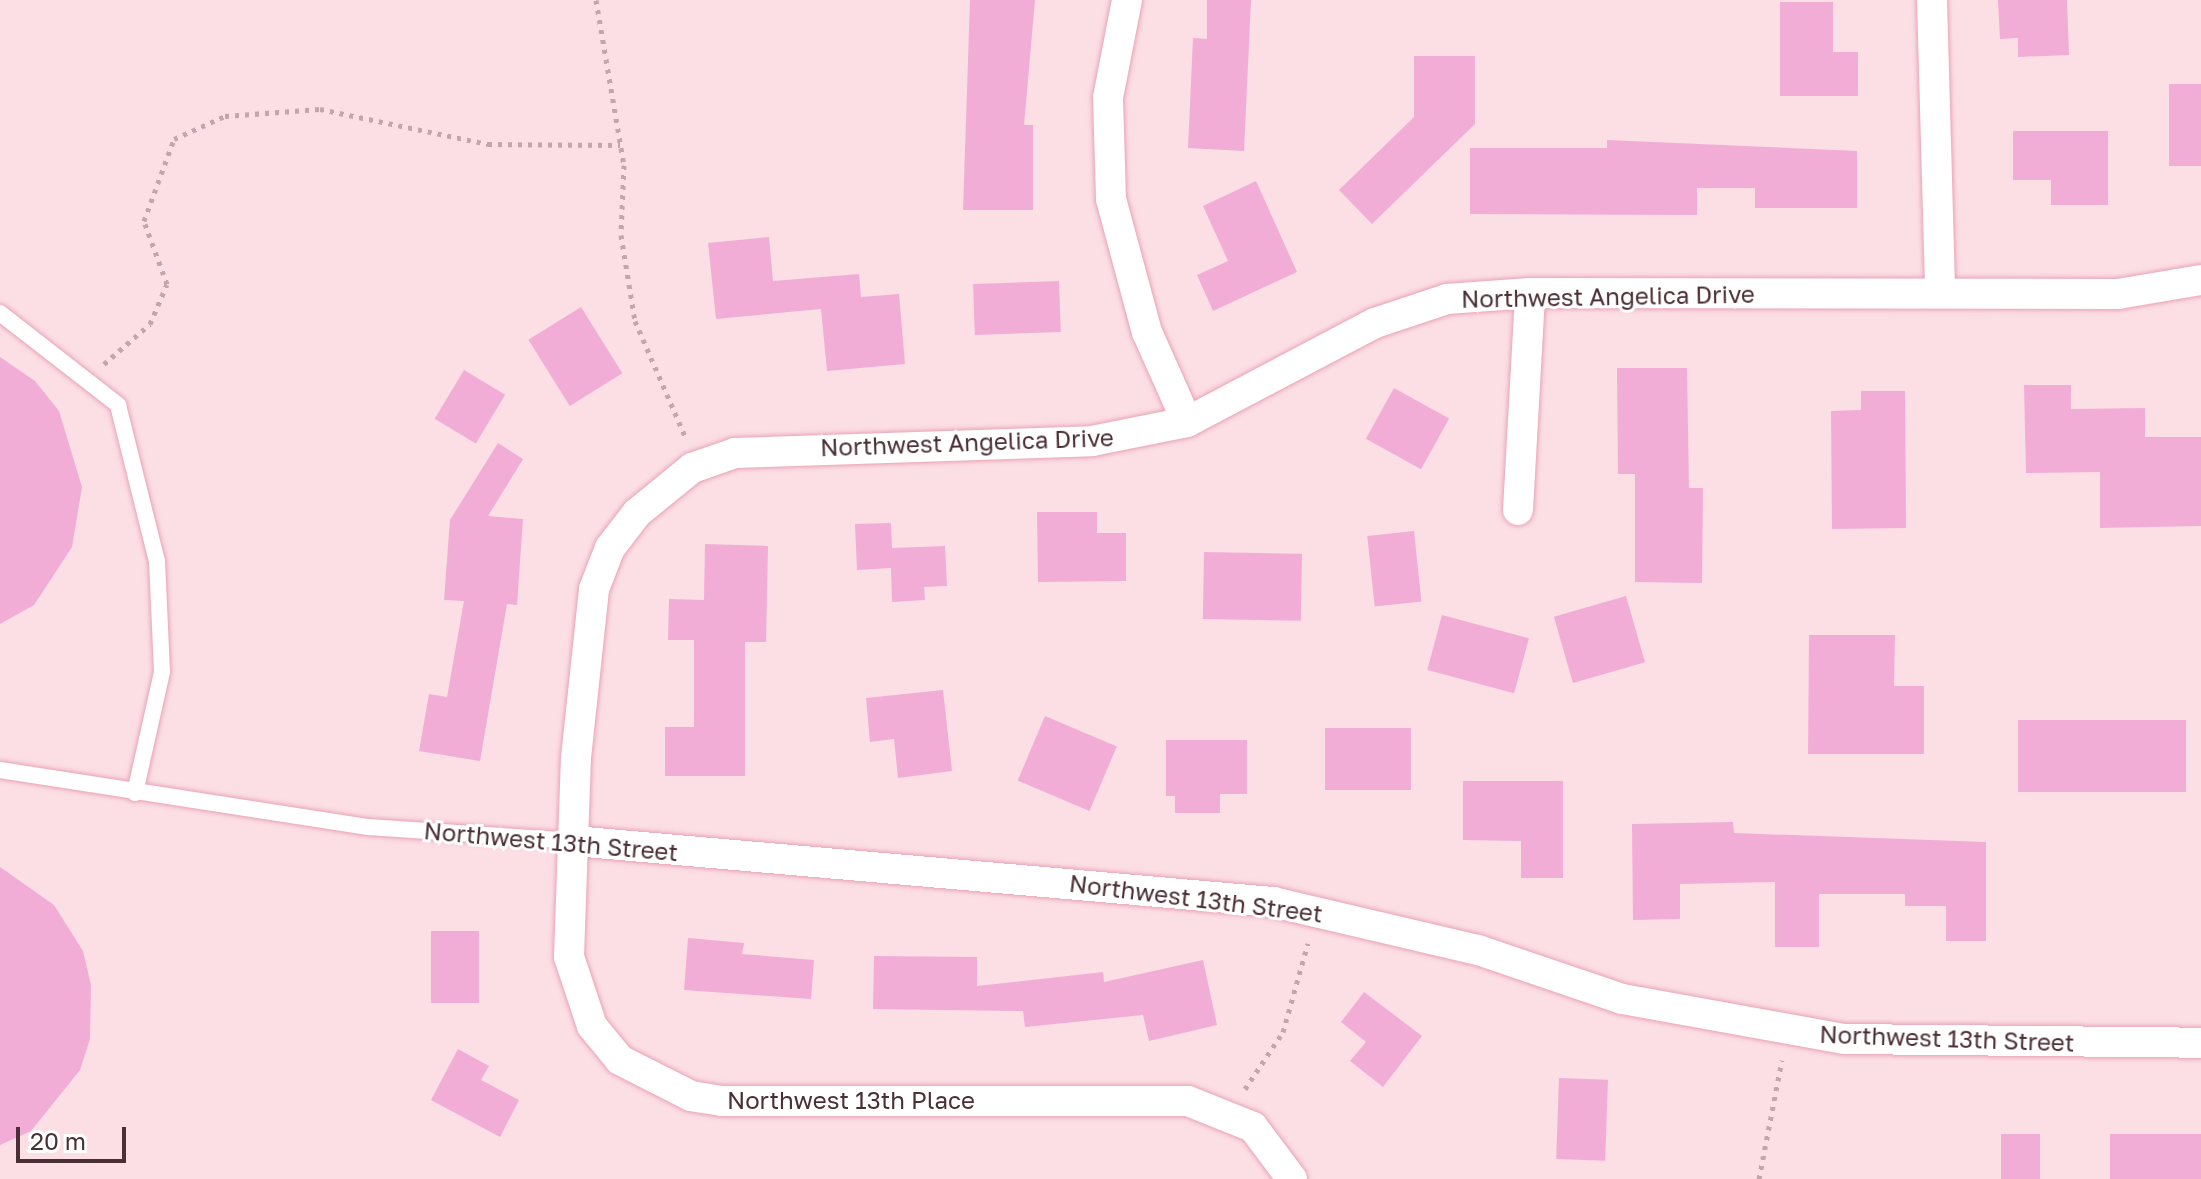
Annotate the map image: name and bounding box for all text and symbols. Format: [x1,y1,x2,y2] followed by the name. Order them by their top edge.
[1461,279,1755,313] street label: Northwest Angelica Drive
[820,422,1114,462] street label: Northwest Angelica Drive
[423,816,679,866] street label: Northwest 13th Street
[1068,868,1324,928] street label: Northwest 13th Street
[1819,1019,2075,1057] street label: Northwest 13th Street
[727,1086,975,1114] street label: Northwest 13th Place
[20,1111,130,1161] scale bar
[30,1126,86,1155] text: 20 m

